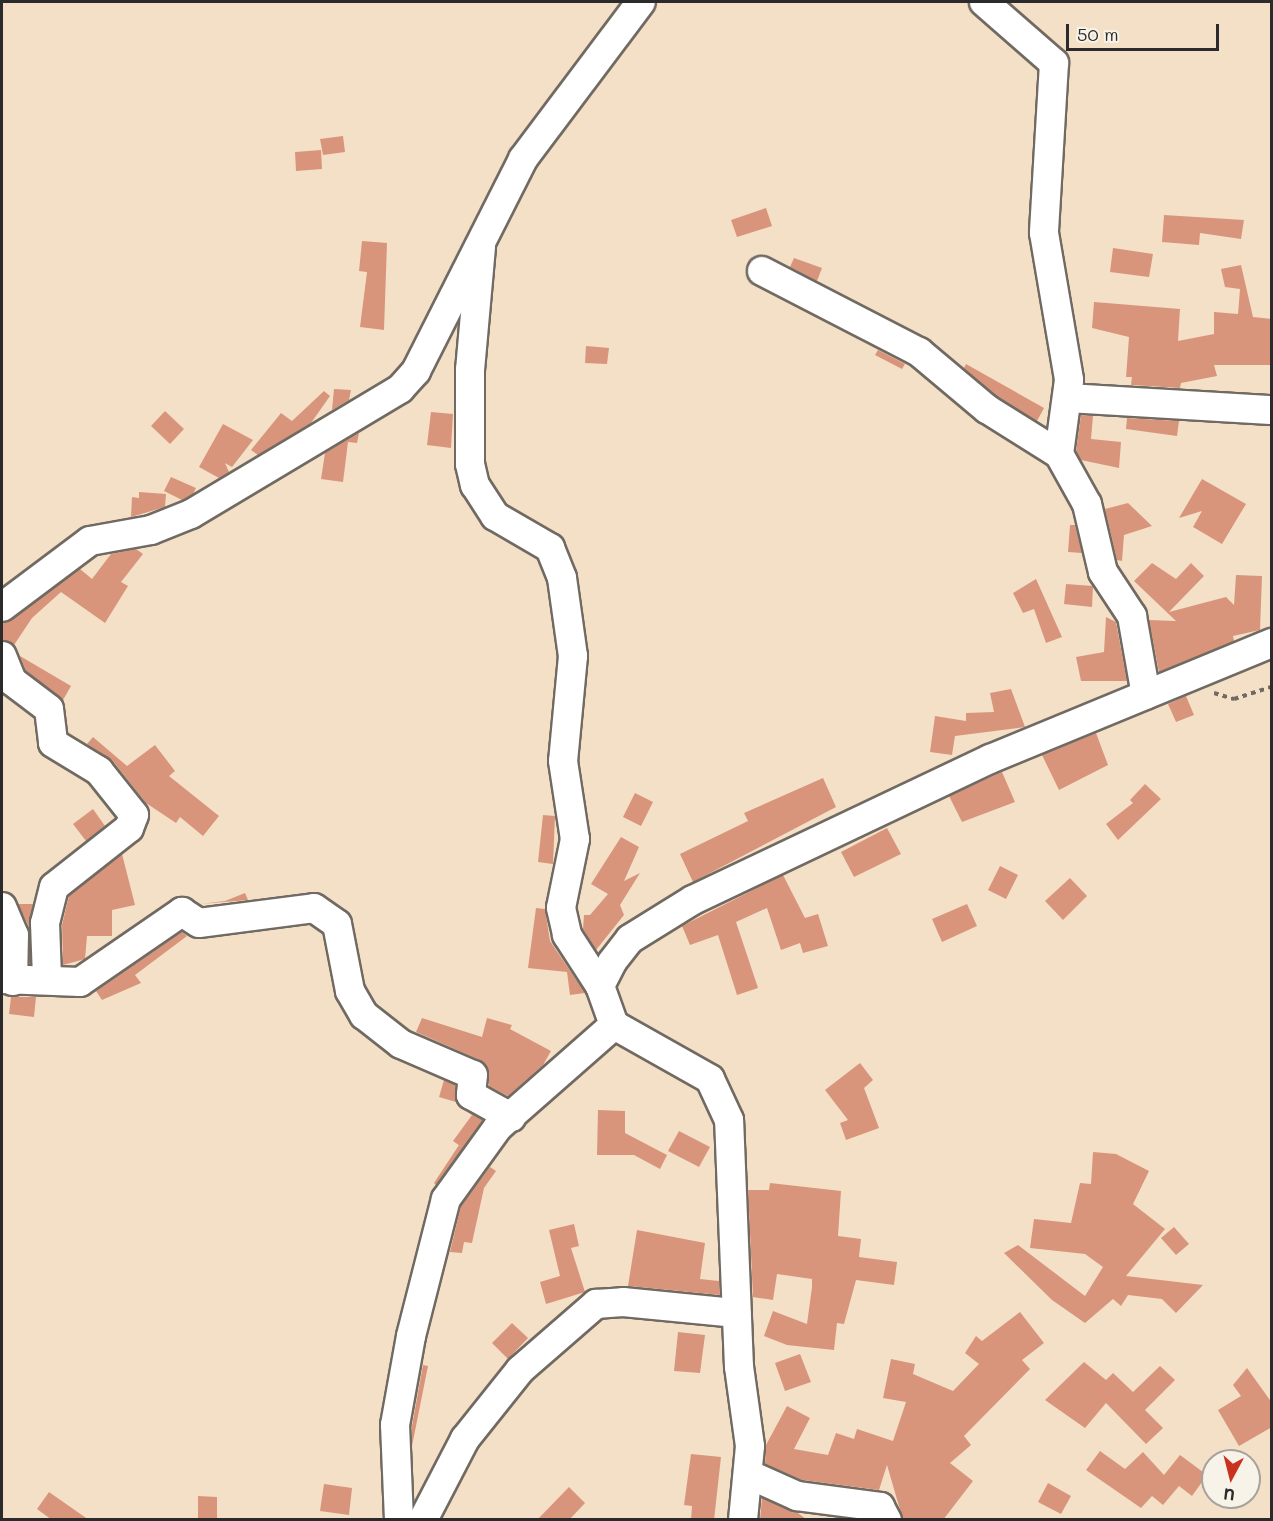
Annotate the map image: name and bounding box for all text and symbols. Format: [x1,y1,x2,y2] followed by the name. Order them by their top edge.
[1069,12,1222,50] scale bar
[1077,22,1119,46] text: 50 m
[1201,1449,1261,1509] north arrow
[1222,1484,1236,1506] text: U

